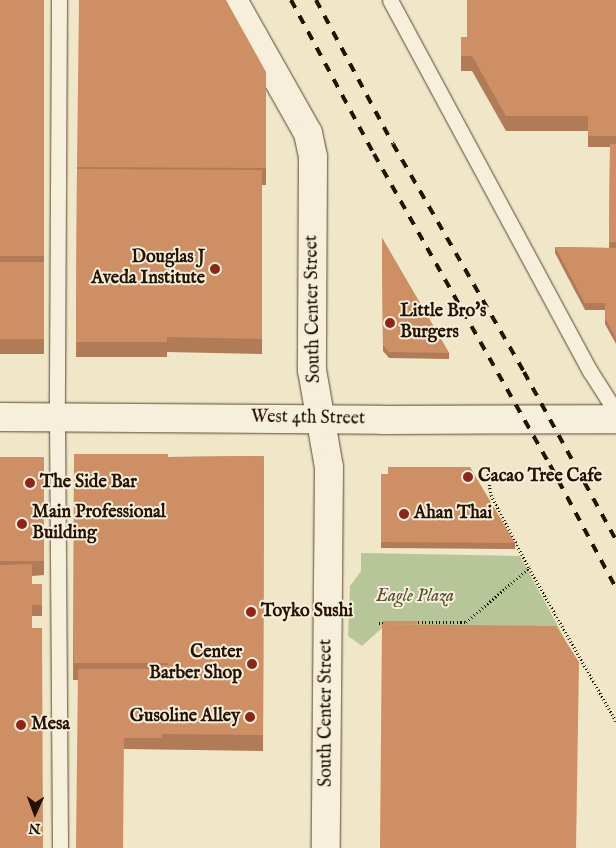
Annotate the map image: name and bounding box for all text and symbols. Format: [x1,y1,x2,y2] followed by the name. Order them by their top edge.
[302,235,326,383] street label: South Center Street
[91,248,205,290] place label: Douglas J Aveda Institute
[209,263,221,275] marker: Douglas J Aveda Institute
[400,302,486,344] place label: Little Bro's Burgers
[384,317,396,329] marker: Little Bro's Burgers
[251,407,365,431] street label: West 4th Street
[478,466,602,488] place label: Cacao Tree Cafe
[462,471,474,483] marker: Cacao Tree Cafe
[40,472,137,494] place label: The Side Bar
[24,477,36,489] marker: The Side Bar
[32,503,166,546] place label: Main Professional Building
[414,503,492,525] place label: Ahan Thai
[398,508,410,520] marker: Ahan Thai
[16,518,28,530] marker: Main Professional Building
[376,586,454,608] park label: Eagle Plaza
[261,601,353,623] place label: Toyko Sushi
[245,606,257,618] marker: Toyko Sushi
[316,639,338,787] street label: South Center Street
[149,643,242,686] place label: Center Barber Shop
[246,658,258,670] marker: Center Barber Shop
[130,706,240,728] place label: Gusoline Alley
[244,711,256,723] marker: Gusoline Alley
[31,714,70,736] place label: Mesa
[15,719,27,731] marker: Mesa
[10,788,60,838] north arrow
[28,819,41,837] text: N

